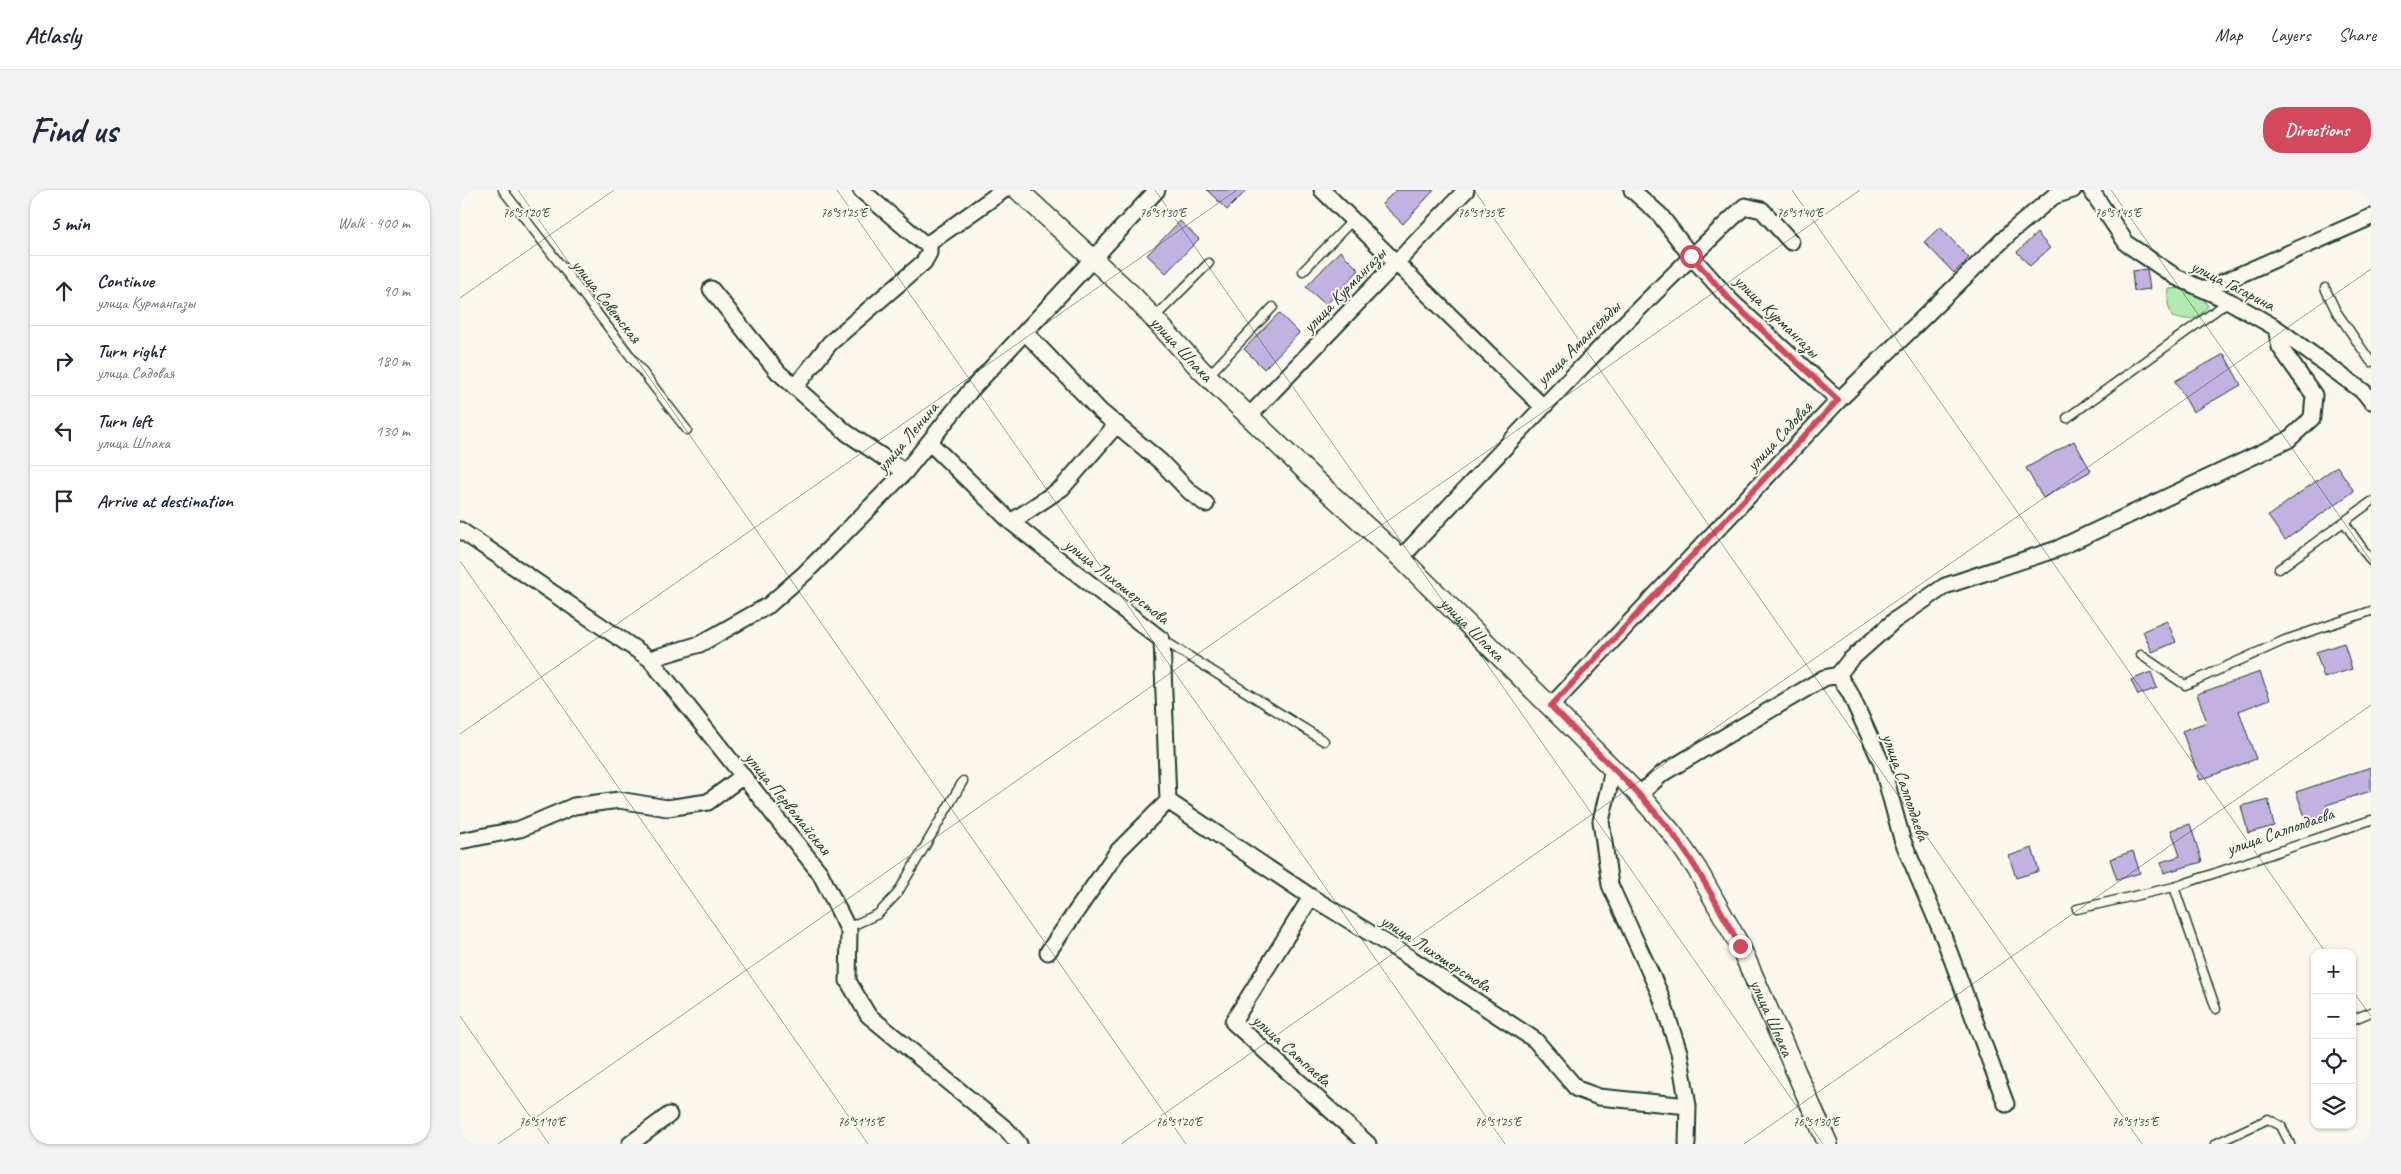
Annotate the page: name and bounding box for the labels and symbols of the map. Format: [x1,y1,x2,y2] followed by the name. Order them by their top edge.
[503,205,551,221] text: 76°51'20"E
[821,205,869,221] text: 76°51'25"E
[1140,205,1188,221] text: 76°51'30"E
[1458,205,1506,221] text: 76°51'35"E
[1777,205,1825,221] text: 76°51'40"E
[2095,205,2143,221] text: 76°51'45"E
[1297,242,1392,339] street label: улица Курмангазы
[1680,245,1703,268] route start
[567,254,648,349] street label: улица Советская
[2187,254,2280,316] street label: улица Гагарина
[1728,269,1825,364] street label: улица Курмангазы
[1530,295,1626,391] street label: улица Амангельды
[1145,310,1219,388] street label: улица Шпака
[870,396,944,478] street label: улица Ленина
[1741,396,1818,476] street label: улица Садовая
[1059,533,1175,630] street label: улица Лихошерстова
[1435,592,1510,667] street label: улица Шпака
[1877,730,1935,845] street label: улица Салполдаева
[739,746,837,860] street label: улица Первомайская
[2223,802,2338,860] street label: улица Салполдаева
[1376,909,1497,998] street label: улица Лихошерстова
[1729,935,1752,958] route end
[1745,975,1799,1061] street label: улица Шпака
[1247,1008,1337,1092] street label: улица Сатпаева
[519,1114,567,1130] text: 76°51'10"E
[838,1114,886,1130] text: 76°51'15"E
[1156,1114,1204,1130] text: 76°51'20"E
[1475,1114,1523,1130] text: 76°51'25"E
[1793,1114,1841,1130] text: 76°51'30"E
[2112,1114,2160,1130] text: 76°51'35"E

